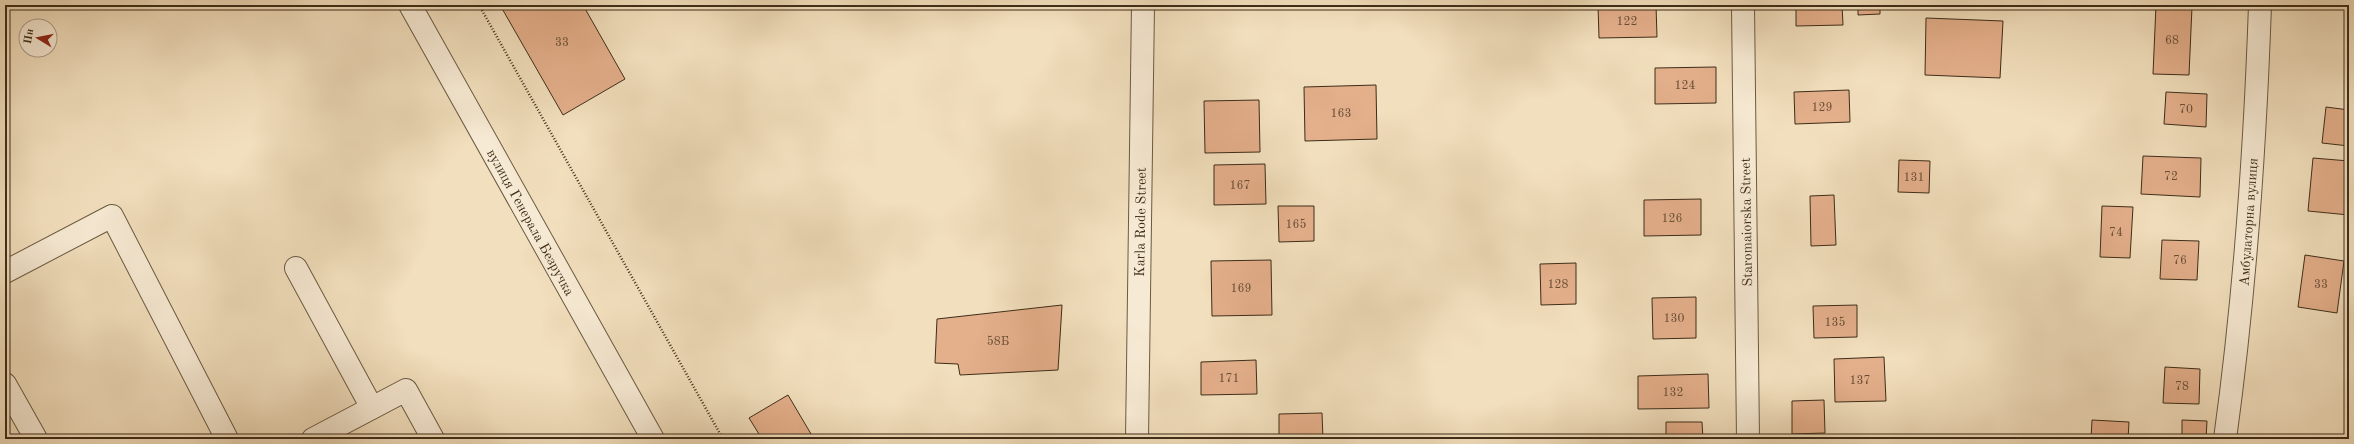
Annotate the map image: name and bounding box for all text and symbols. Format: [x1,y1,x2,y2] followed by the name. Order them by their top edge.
[1617,16,1637,28] house number: 122
[18,18,58,58] north arrow
[23,28,36,45] text: Пн
[2165,35,2179,47] house number: 68
[555,37,569,49] house number: 33
[1675,80,1695,92] house number: 124
[1812,102,1832,114] house number: 129
[2179,104,2193,116] house number: 70
[1331,108,1351,120] house number: 163
[484,147,576,298] street label: вулиця Генерала Безручка
[1739,157,1755,287] street label: Staromaiorska Street
[2238,157,2260,287] street label: Амбулаторна вулиця
[1133,167,1149,277] street label: Karla Rode Street
[2164,171,2178,183] house number: 72
[1904,172,1924,184] house number: 131
[1230,180,1250,192] house number: 167
[1662,213,1682,225] house number: 126
[1286,218,1306,231] house number: 165
[2109,227,2123,239] house number: 74
[2173,255,2187,267] house number: 76
[1548,279,1568,291] house number: 128
[2314,279,2328,291] house number: 33
[1231,283,1251,295] house number: 169
[1664,313,1684,325] house number: 130
[1825,316,1845,329] house number: 135
[987,335,1009,348] house number: 58Б
[1219,373,1239,385] house number: 171
[1850,375,1870,387] house number: 137
[2175,381,2189,393] house number: 78
[1663,387,1683,399] house number: 132

